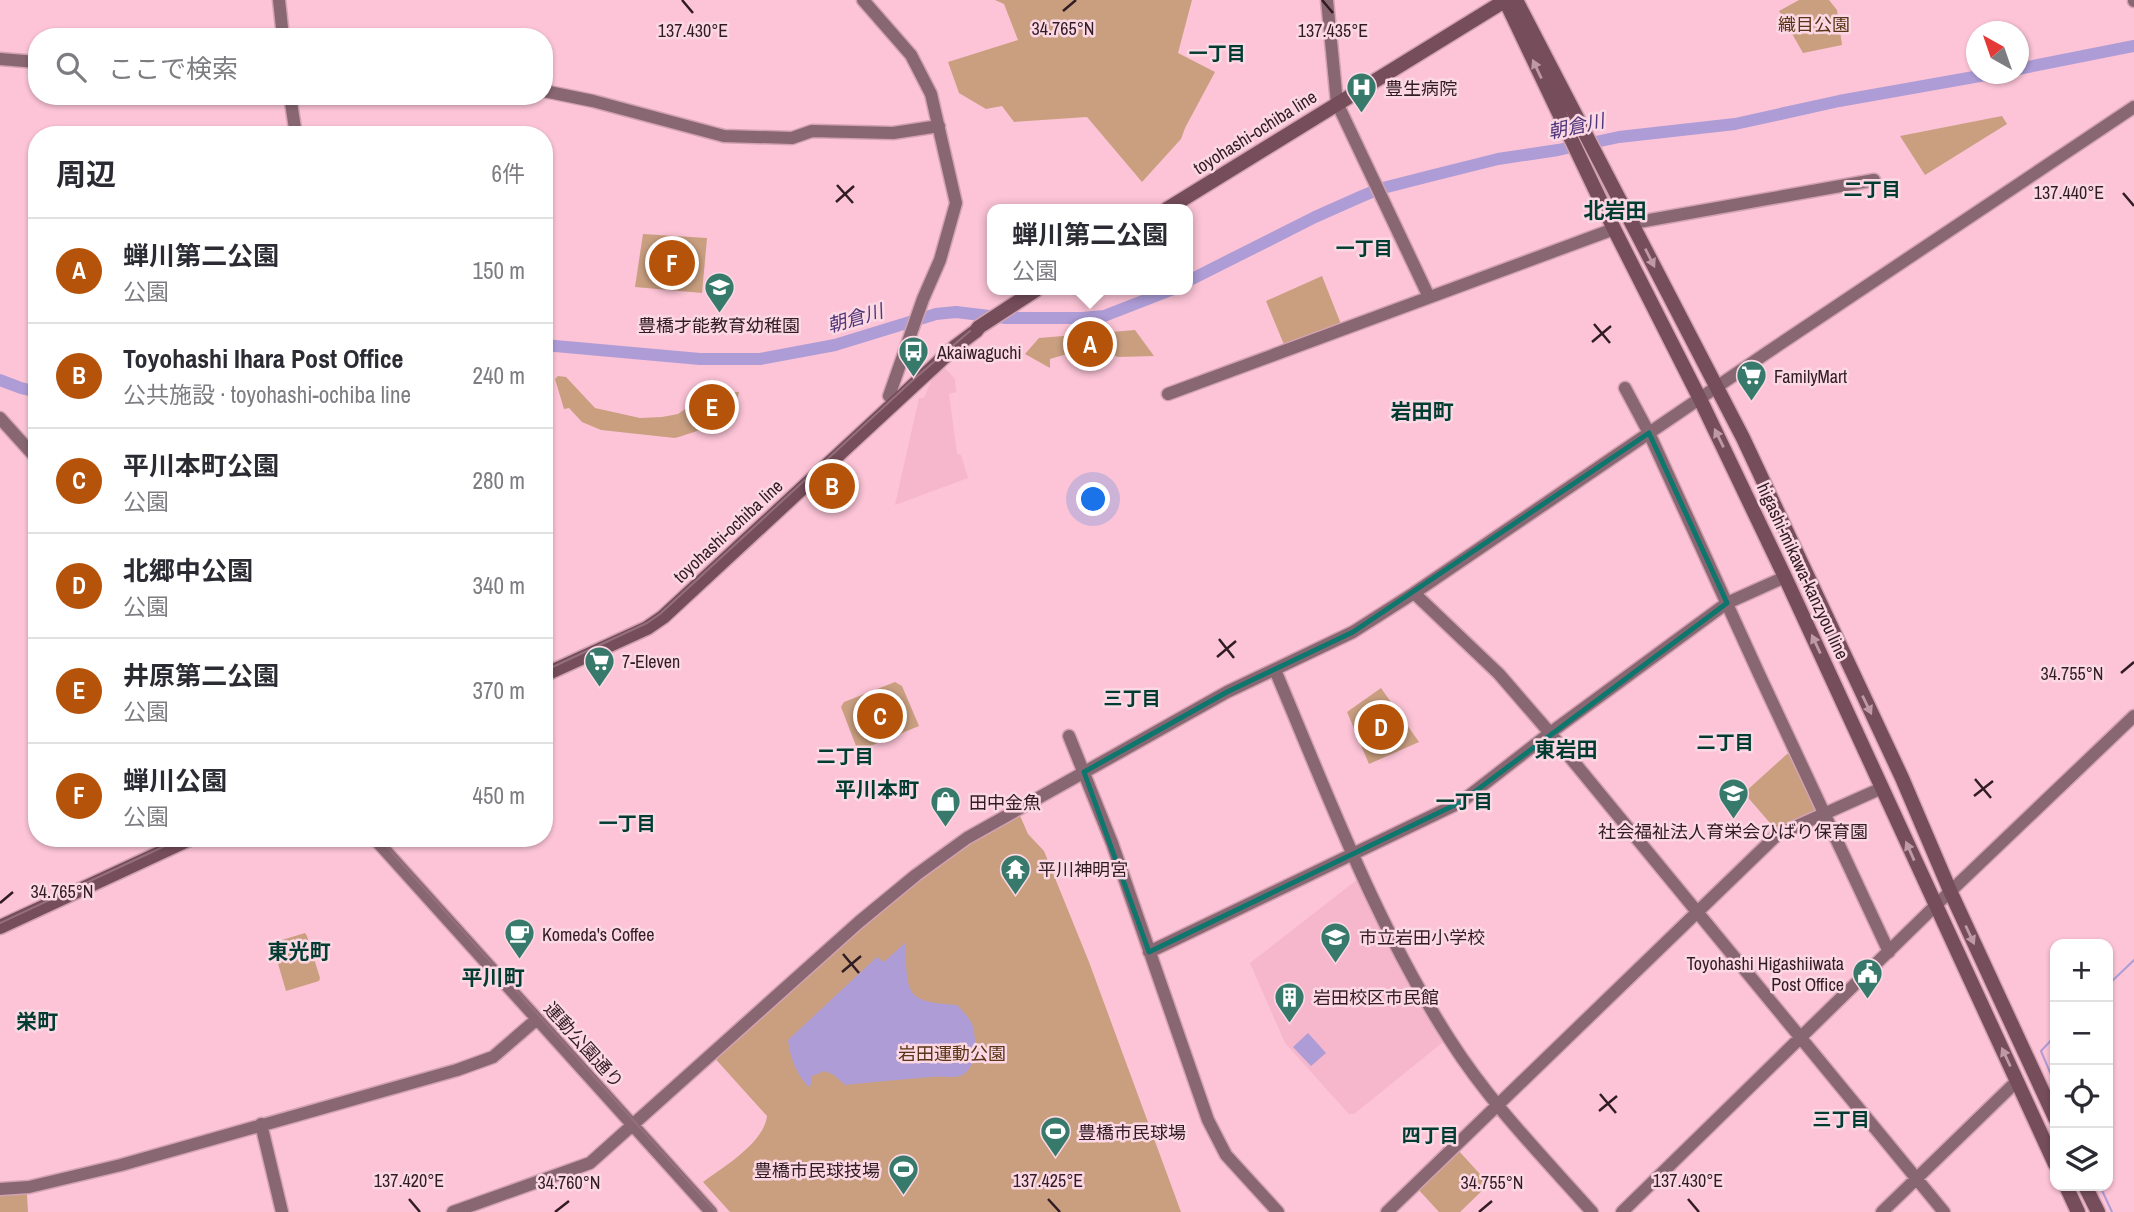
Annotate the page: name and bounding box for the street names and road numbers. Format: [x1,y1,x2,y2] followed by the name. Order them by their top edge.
[1189,84,1321,180] street label: toyohashi-ochiba line
[668,474,788,588] street label: toyohashi-ochiba line
[1751,479,1855,663] street label: higashi-mikawa-kanzyou line
[539,997,629,1093] street label: 運動公園通り

